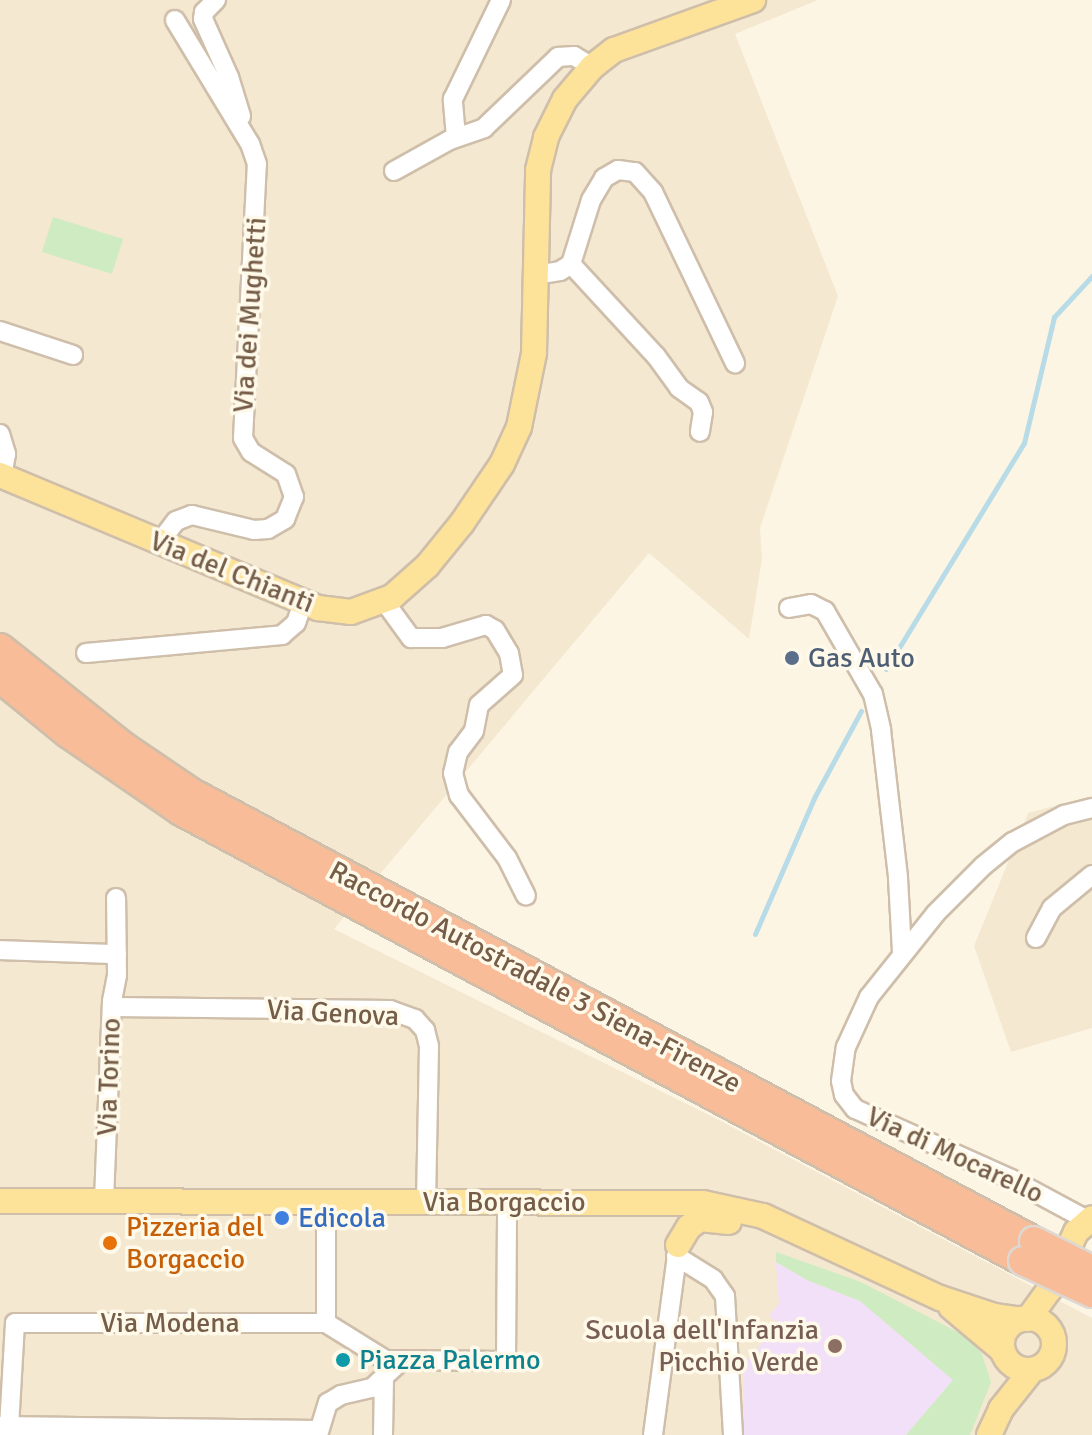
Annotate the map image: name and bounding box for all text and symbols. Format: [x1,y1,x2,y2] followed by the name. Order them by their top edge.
[226,216,274,414] street label: Via dei Mughetti
[145,524,319,620] street label: Via del Chianti
[808,641,915,675] place label: Gas Auto
[783,649,801,667] marker: Gas Auto
[323,854,747,1100] street label: Raccordo Autostradale 3 Siena-Firenze
[266,993,400,1033] street label: Via Genova
[90,1017,128,1137] street label: Via Torino
[861,1099,1049,1211] street label: Via di Mocarello
[422,1185,586,1219] street label: Via Borgaccio
[298,1201,386,1235] place label: Edicola
[273,1209,291,1227] marker: Edicola
[126,1210,264,1276] place label: Pizzeria del Borgaccio
[101,1234,119,1252] marker: Pizzeria del Borgaccio
[100,1306,240,1340] street label: Via Modena
[585,1313,819,1379] place label: Scuola dell'Infanzia Picchio Verde
[826,1337,844,1355] marker: Scuola dell'Infanzia Picchio Verde
[359,1343,541,1377] place label: Piazza Palermo
[334,1351,352,1369] marker: Piazza Palermo

